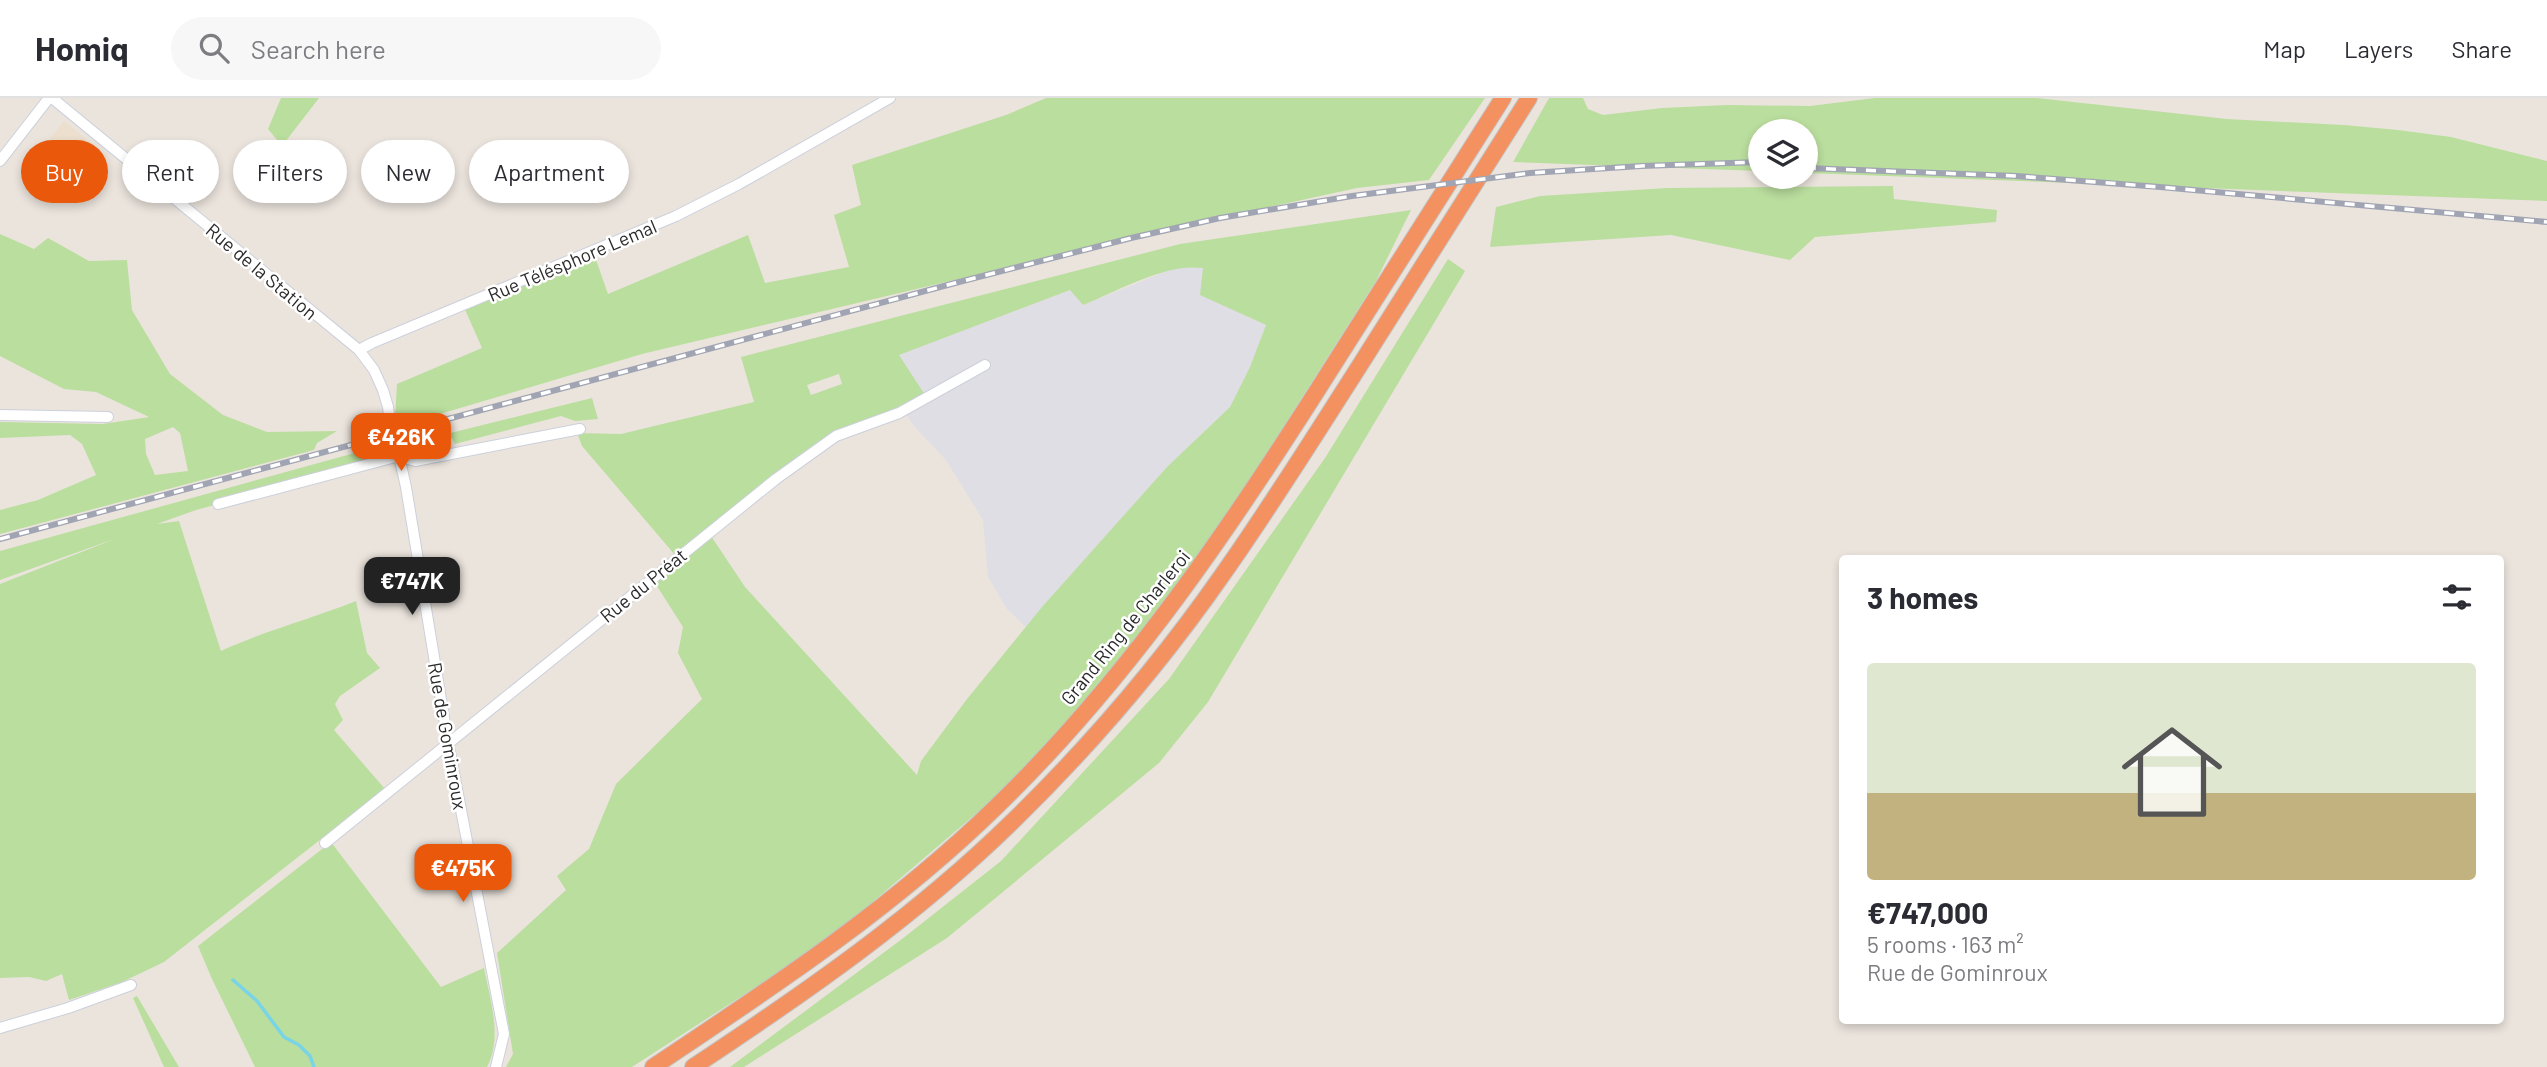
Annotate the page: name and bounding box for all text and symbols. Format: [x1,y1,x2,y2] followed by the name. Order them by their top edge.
[171,17,661,80] search box
[35,28,129,68] text: Homiq
[195,29,233,67] icon: search
[251,33,386,64] text: Search here
[2263,34,2306,63] text: Map
[2344,34,2413,63] text: Layers
[2451,34,2512,63] text: Share
[1748,119,1818,189] map controls
[1748,119,1818,189] button: layers
[21,140,108,203] chip: Buy
[122,140,219,203] chip: Rent
[233,140,347,203] chip: Filters
[361,140,455,203] chip: New
[469,140,629,203] chip: Apartment
[484,214,660,306] street label: Rue Télésphore Lemal
[202,218,322,324] street label: Rue de la Station
[352,414,450,473] pin: €426K
[367,422,435,450] text: €426K
[595,543,691,627] street label: Rue du Préat
[1056,545,1194,709] street label: Grand Ring de Charleroi
[363,558,461,617] pin: €747K
[380,566,444,594] text: €747K
[2438,578,2476,616] icon: filters
[1867,579,1978,615] text: 3 homes
[424,661,472,811] street label: Rue de Gominroux
[2109,709,2235,835] icon: home
[414,844,512,904] pin: €475K
[430,853,496,881] text: €475K
[1867,894,1988,930] text: €747,000
[1867,930,2024,958] text: 5 rooms · 163 m²
[1867,958,2048,986] text: Rue de Gominroux

